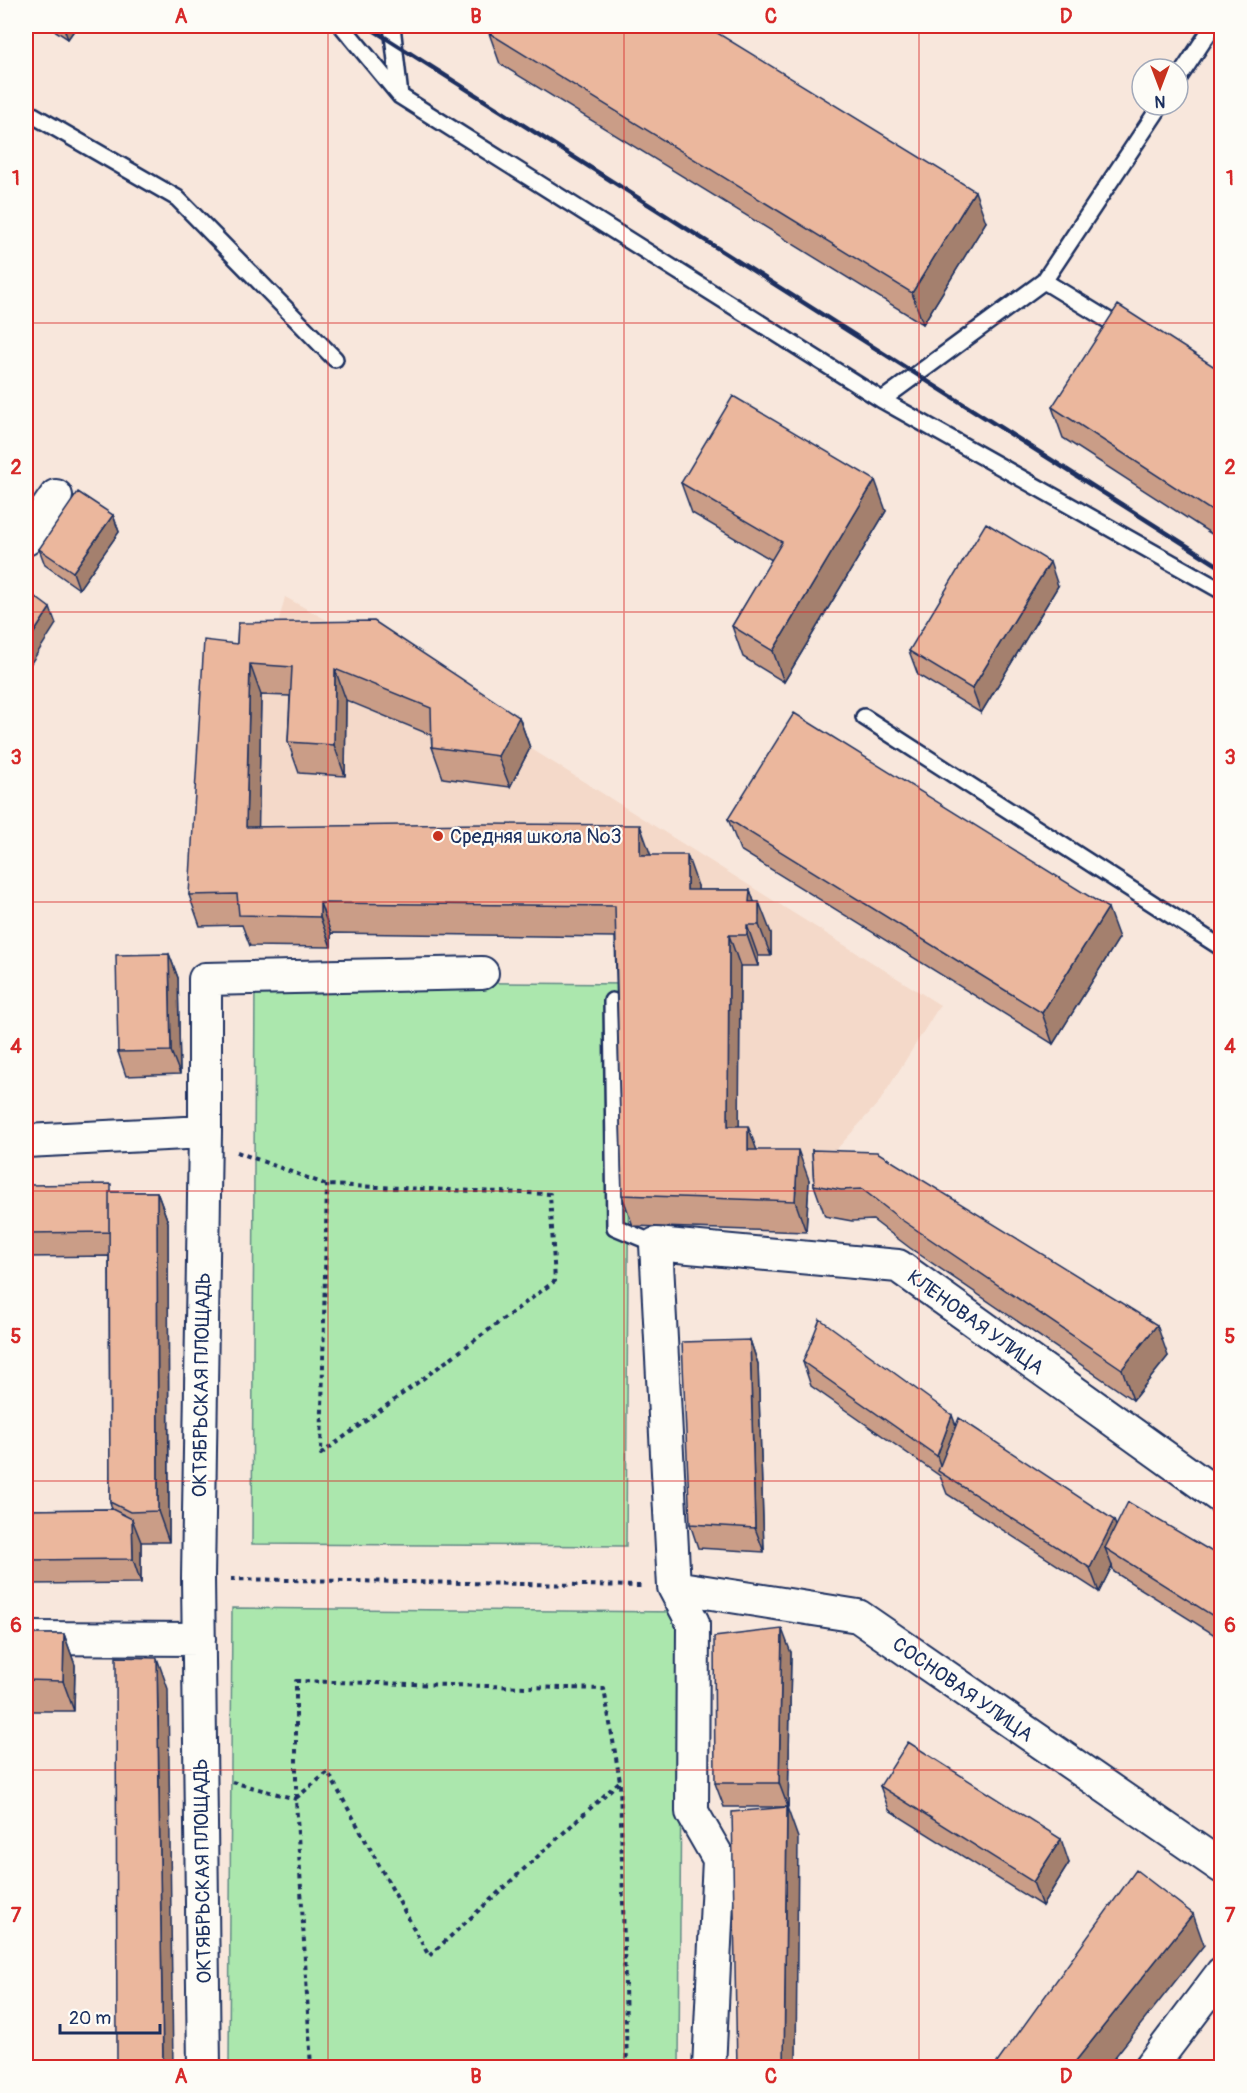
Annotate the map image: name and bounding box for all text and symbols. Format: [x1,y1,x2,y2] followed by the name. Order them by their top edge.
[175,4,188,29] text: A
[470,4,482,29] text: B
[765,4,777,29] text: C
[1060,4,1073,29] text: D
[1130,57,1190,117] north arrow
[1154,91,1165,111] text: N
[12,166,20,191] text: 1
[1226,166,1234,191] text: 1
[10,455,22,480] text: 2
[1224,455,1236,480] text: 2
[10,745,22,770] text: 3
[1224,745,1236,770] text: 3
[450,824,622,849] place label: Средняя школа №3
[431,829,445,843] marker: Средняя школа №3
[10,1034,22,1059] text: 4
[1224,1034,1236,1059] text: 4
[903,1264,1049,1380] street label: КЛЕНОВАЯ УЛИЦА
[187,1272,216,1498] street label: ОКТЯБРЬСКАЯ ПЛОЩАДЬ
[11,1324,22,1349] text: 5
[1225,1324,1236,1349] text: 5
[10,1613,22,1638] text: 6
[1224,1613,1236,1638] text: 6
[887,1632,1038,1747] street label: СОСНОВАЯ УЛИЦА
[188,1758,217,1984] street label: ОКТЯБРЬСКАЯ ПЛОЩАДЬ
[11,1903,22,1928] text: 7
[1225,1903,1236,1928] text: 7
[60,1997,160,2035] scale bar
[69,2007,111,2030] text: 20 m
[175,2064,188,2089] text: A
[470,2064,482,2089] text: B
[765,2064,777,2089] text: C
[1060,2064,1073,2089] text: D

